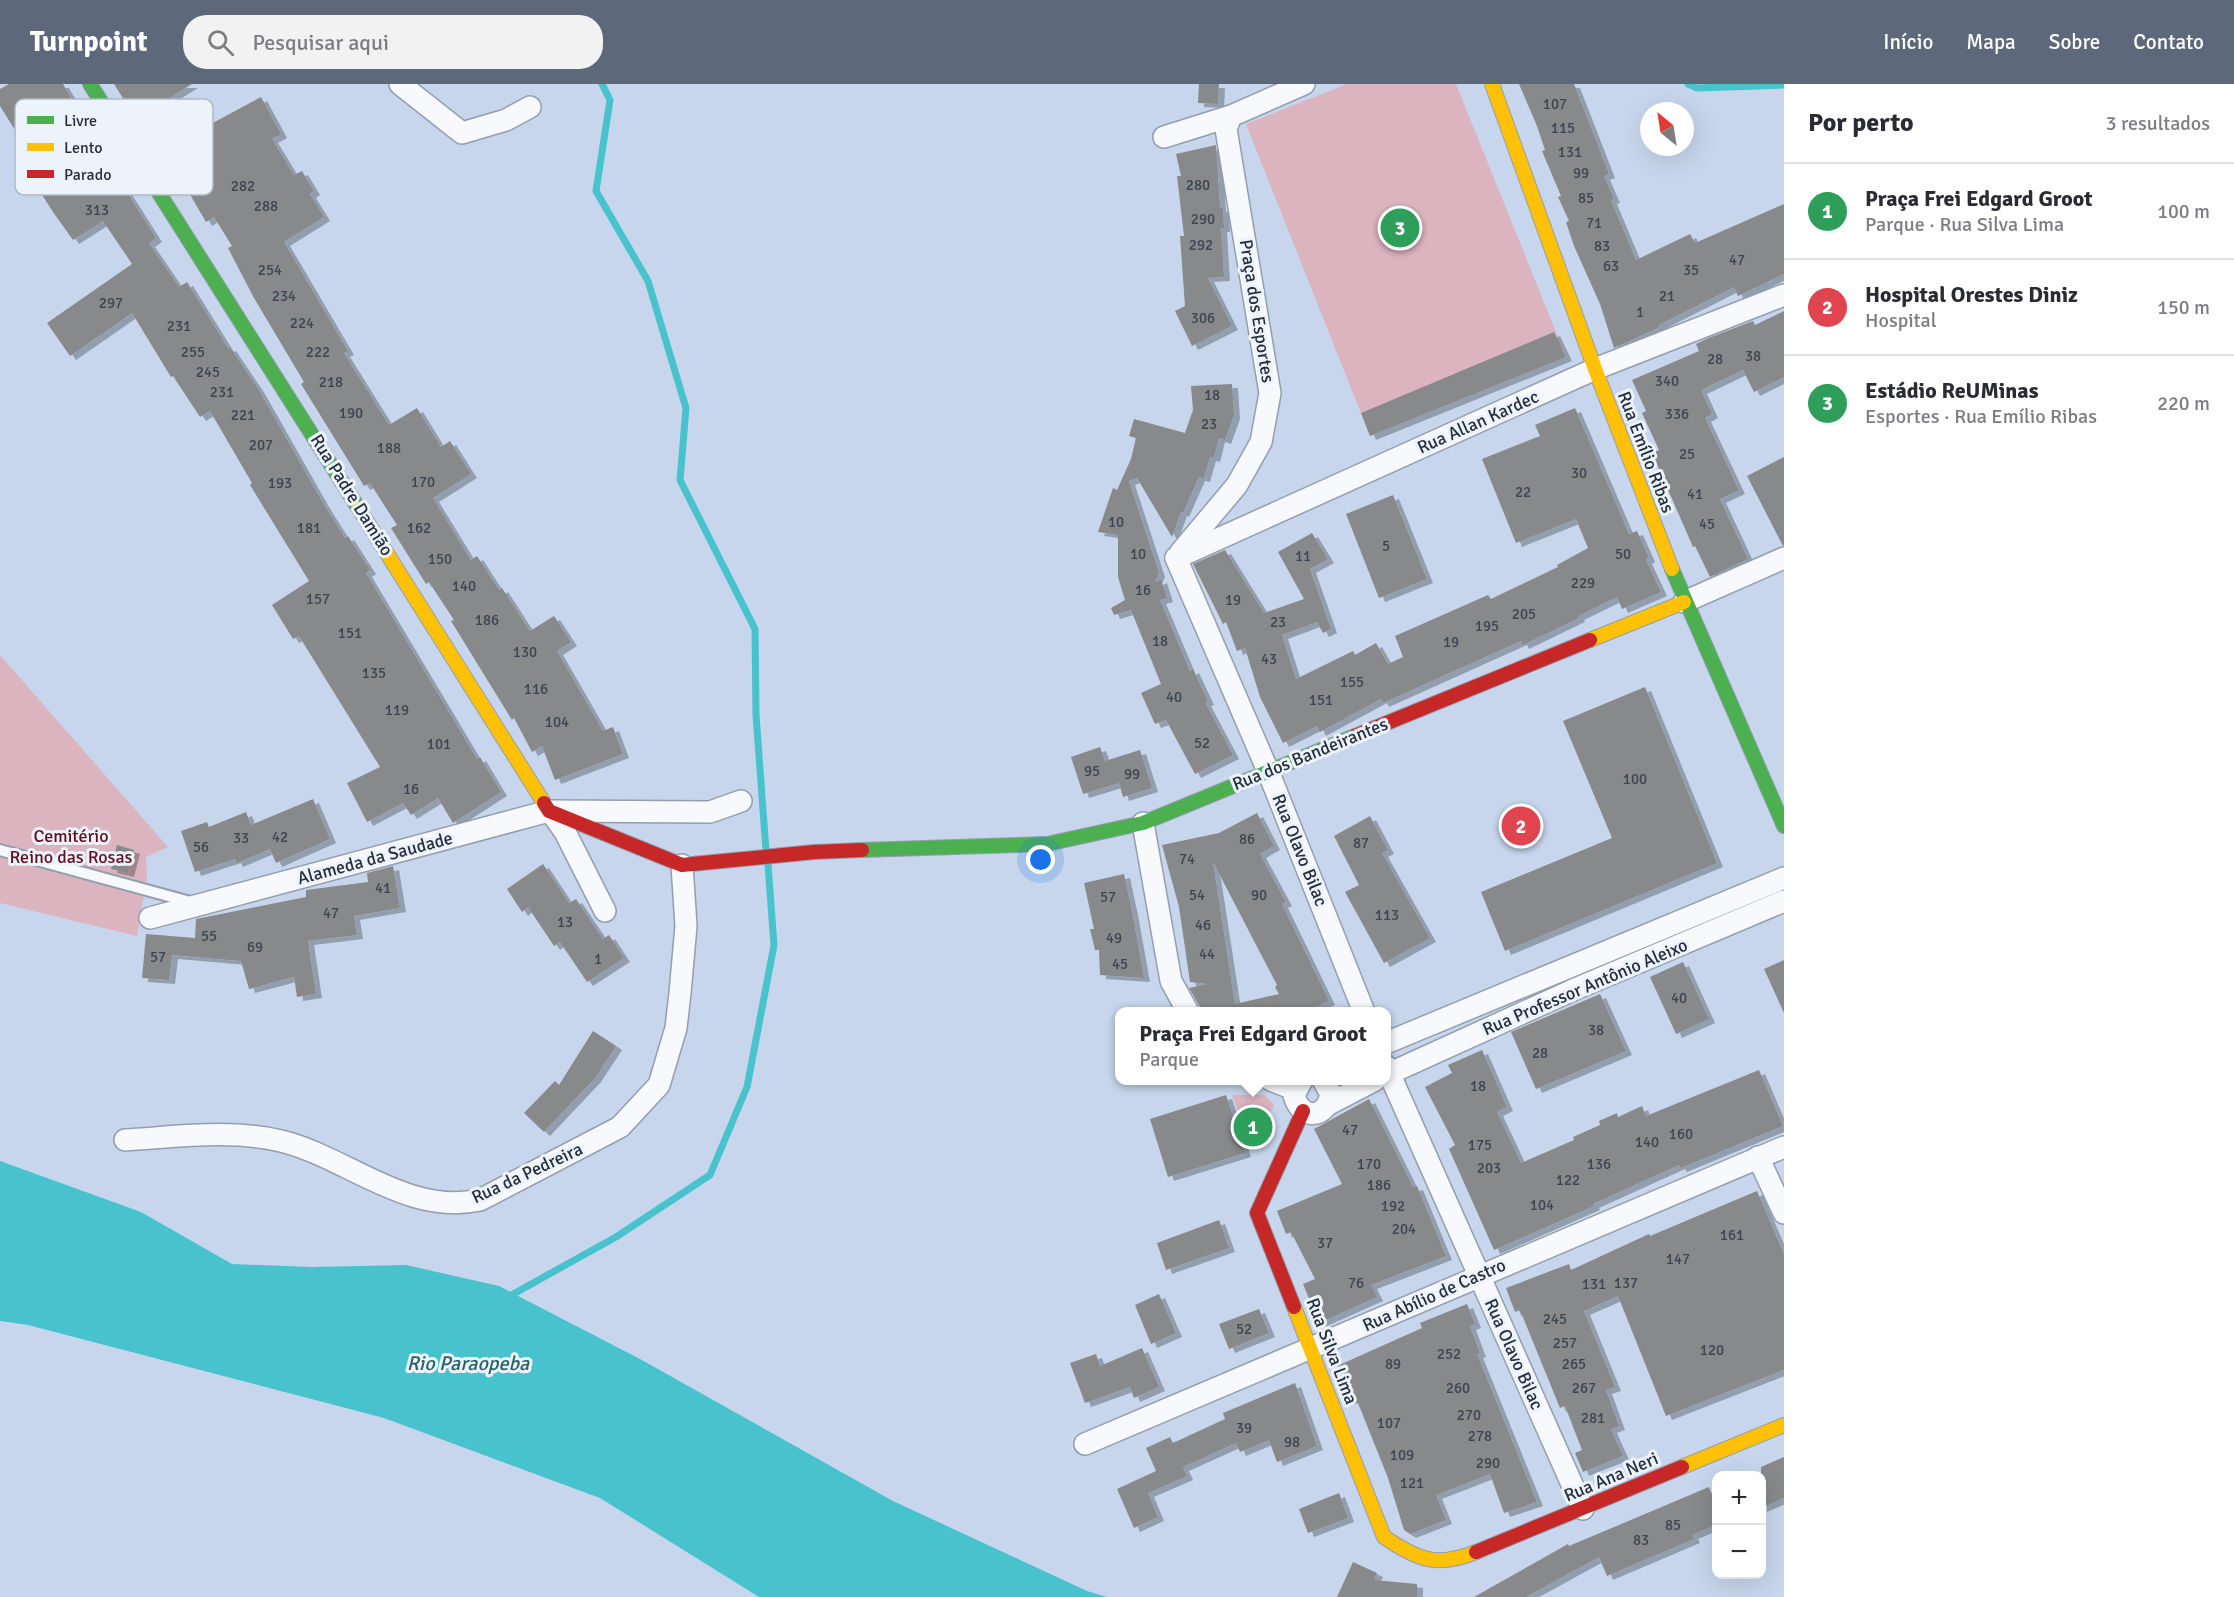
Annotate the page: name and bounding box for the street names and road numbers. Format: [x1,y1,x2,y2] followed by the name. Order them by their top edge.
[1235,238,1279,384] street label: Praça dos Esportes
[1414,385,1542,459] street label: Rua Allan Kardec
[1613,388,1679,516] street label: Rua Emílio Ribas
[306,430,398,560] street label: Rua Padre Damião
[1229,713,1391,795] street label: Rua dos Bandeirantes
[1267,791,1333,909] street label: Rua Olavo Bilac
[295,827,455,889] street label: Alameda da Saudade
[1479,934,1691,1040] street label: Rua Professor Antônio Aleixo
[468,1138,586,1208] street label: Rua da Pedreira
[1359,1254,1509,1336] street label: Rua Abílio de Castro
[1302,1295,1362,1407] street label: Rua Silva Lima
[1480,1295,1548,1413] street label: Rua Olavo Bilac
[1561,1447,1661,1507] street label: Rua Ana Neri

